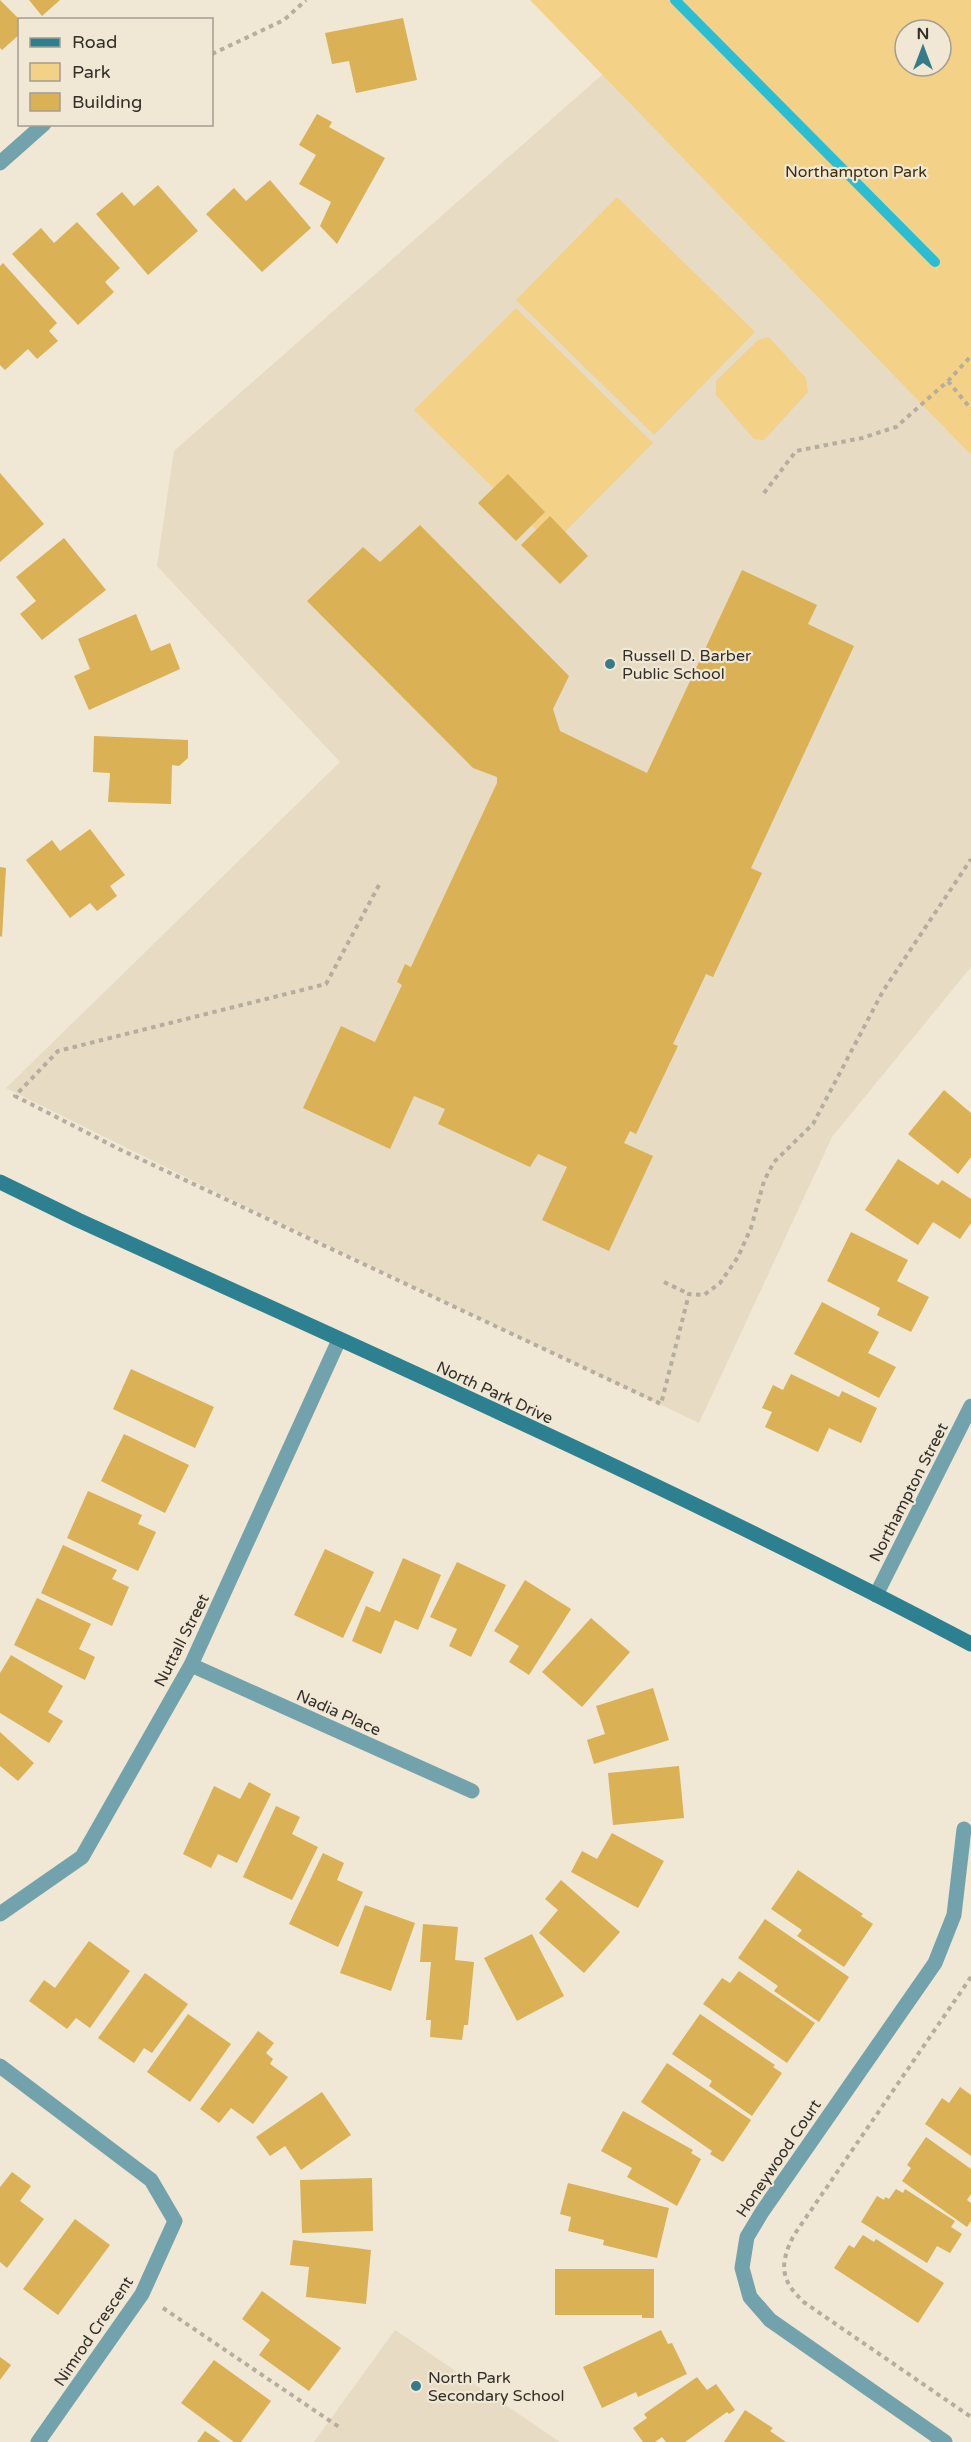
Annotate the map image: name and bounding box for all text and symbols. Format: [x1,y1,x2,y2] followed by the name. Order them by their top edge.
[18,18,213,126] legend
[893,18,953,78] north arrow
[917,24,929,44] text: N
[72,31,117,53] text: Road
[72,61,111,83] text: Park
[72,91,142,113] text: Building
[785,162,927,182] park label: Northampton Park
[622,646,752,684] place label: Russell D. Barber Public School
[603,657,617,671] marker: Russell D. Barber Public School
[433,1357,556,1429] street label: North Park Drive
[865,1420,953,1565] street label: Northampton Street
[150,1591,214,1690] street label: Nuttall Street
[293,1685,384,1740] street label: Nadia Place
[732,2096,826,2221] street label: Honeywood Court
[50,2273,138,2390] street label: Nimrod Crescent
[428,2368,564,2406] place label: North Park Secondary School
[409,2379,423,2393] marker: North Park Secondary School

